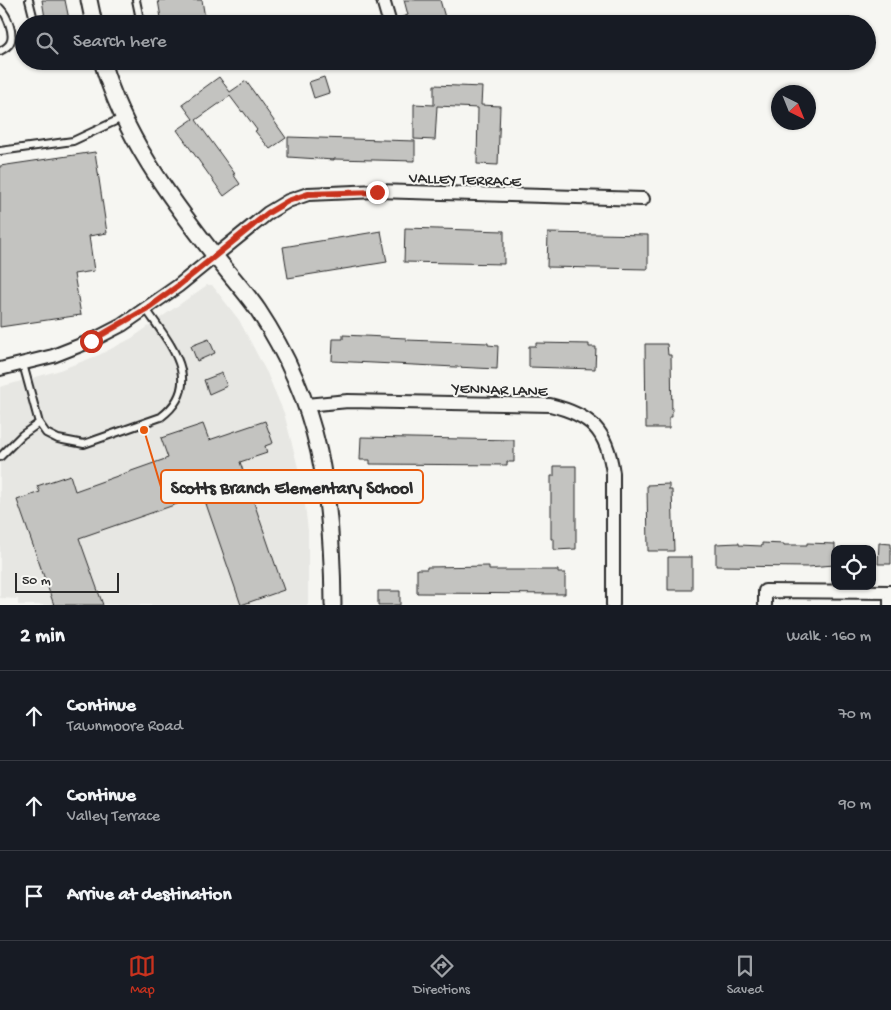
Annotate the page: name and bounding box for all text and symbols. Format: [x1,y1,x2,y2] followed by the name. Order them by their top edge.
[15,15,876,70] search box
[33,29,61,57] icon: search
[73,31,167,54] text: Search here
[771,85,816,130] north arrow
[407,170,522,193] street label: VALLEY TERRACE
[366,181,389,204] route end
[80,330,103,353] route start
[450,380,549,403] street label: YENNAR LANE
[161,470,423,503] callout: Scotts Branch Elementary School
[171,479,413,500] text: Scotts Branch Elementary School
[831,545,876,590] map controls
[831,545,876,590] button: locate
[15,570,119,593] scale bar
[22,573,51,590] text: 50 m
[20,625,65,650] text: 2 min
[786,628,871,647] text: Walk · 160 m
[67,695,136,718] text: Continue
[20,702,48,730] icon: ahead
[838,706,871,725] text: 70 m
[67,718,183,737] text: Tawnmoore Road
[67,785,136,808] text: Continue
[20,792,48,820] icon: ahead
[839,796,871,815] text: 90 m
[67,808,160,827] text: Valley Terrace
[20,882,48,910] icon: arrive
[67,884,231,907] text: Arrive at destination
[128,952,156,999] tab: Map
[413,952,470,999] tab: Directions
[727,952,763,999] tab: Saved

